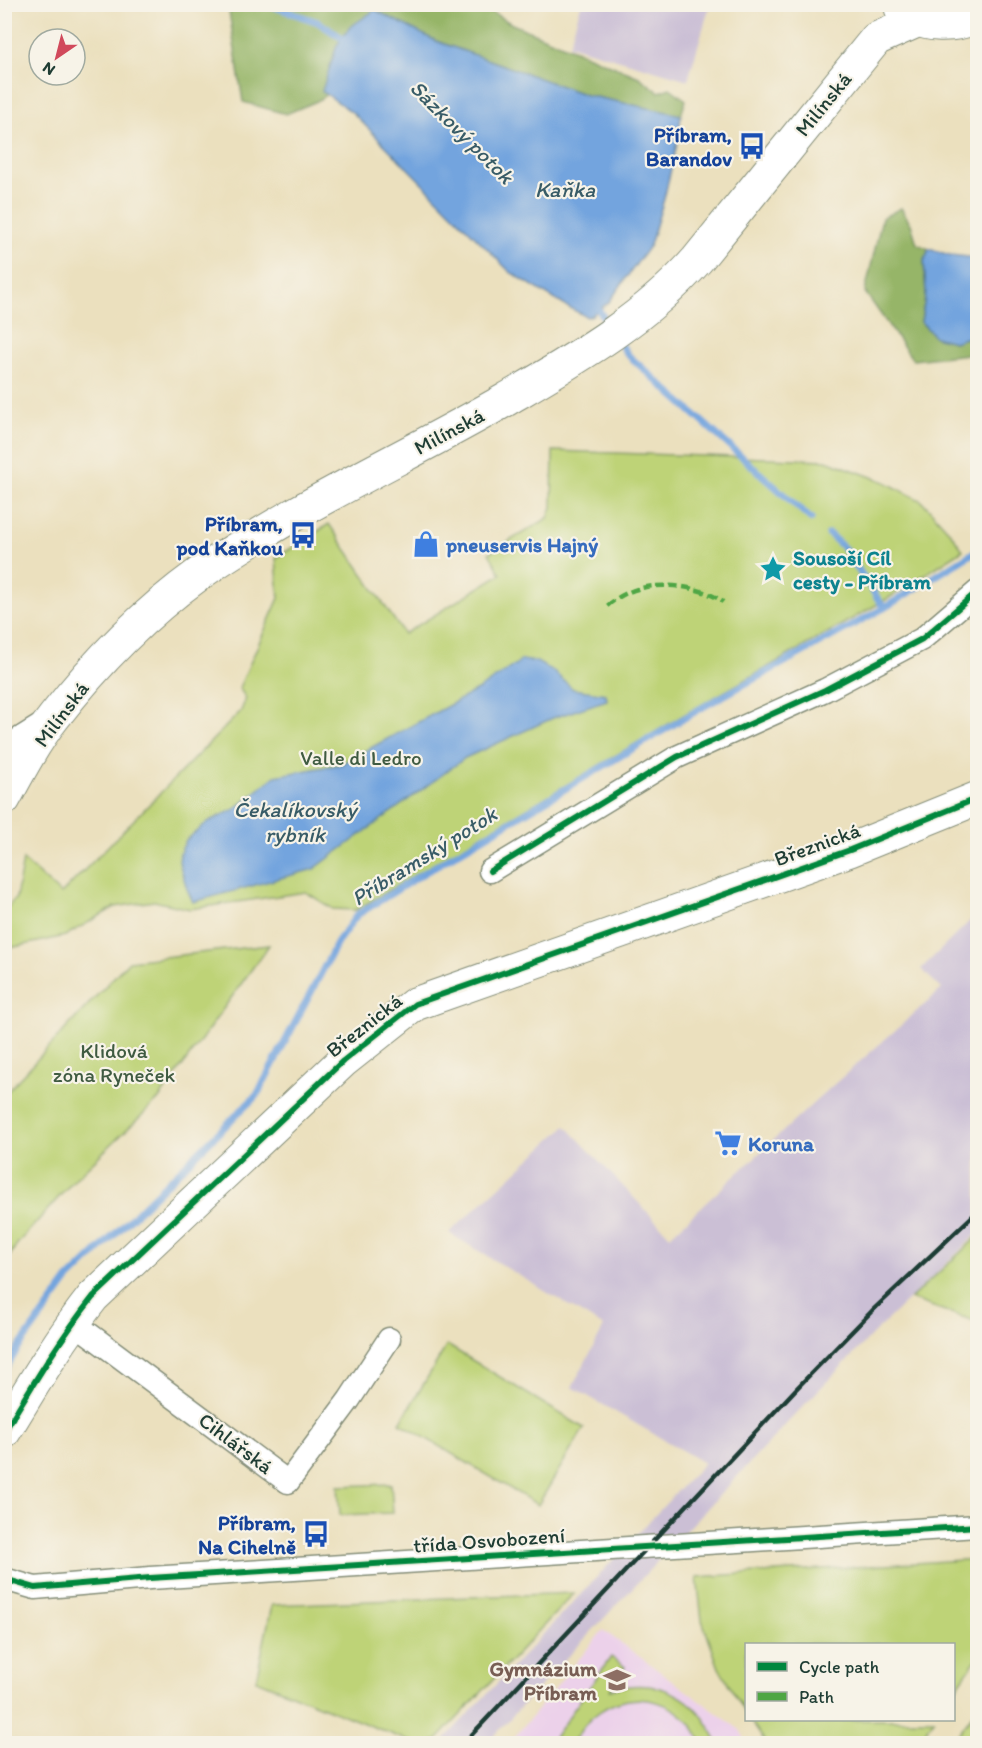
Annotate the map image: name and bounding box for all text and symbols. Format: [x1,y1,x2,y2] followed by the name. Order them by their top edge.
[27,27,87,87] north arrow
[39,58,59,80] text: N
[789,67,857,141] street label: Milínská
[405,75,521,191] water label: Sázkový potok
[646,122,732,171] place label: Příbram, Barandov
[737,131,767,161] bus stop icon: Příbram, Barandov
[535,176,596,203] water label: Kaňka
[410,402,488,460] street label: Milínská
[175,511,283,561] place label: Příbram, pod Kaňkou
[288,520,318,550] bus stop icon: Příbram, pod Kaňkou
[411,529,441,559] shop icon: pneuservis Hajný
[445,532,598,558] place label: pneuservis Hajný
[793,545,931,595] place label: Sousoší Cíl cesty - Příbram
[758,554,788,584] place icon: Sousoší Cíl cesty - Příbram
[28,676,94,752] street label: Milínská
[300,745,422,770] park label: Valle di Ledro
[234,796,359,848] water label: Čekalíkovský rybník
[346,800,503,912] water label: Příbramský potok
[771,817,864,871] street label: Březnická
[321,987,407,1062] street label: Březnická
[53,1038,176,1087] park label: Klidová zóna Ryneček
[713,1128,743,1158] supermarket icon: Koruna
[748,1131,815,1156] place label: Koruna
[194,1407,278,1479] street label: Cihlářská
[198,1510,296,1559] place label: Příbram, Na Cihelně
[301,1519,331,1549] bus stop icon: Příbram, Na Cihelně
[412,1522,566,1558] street label: třída Osvobození
[745,1643,955,1721] legend
[489,1656,598,1705] place label: Gymnázium Příbram
[799,1656,880,1678] text: Cycle path
[602,1665,632,1695] school or university icon: Gymnázium Příbram
[799,1686,834,1708] text: Path

